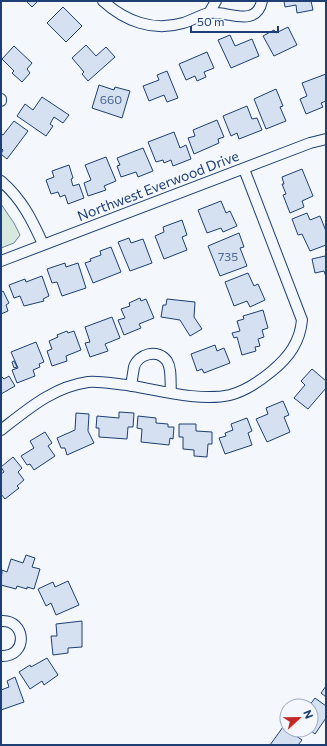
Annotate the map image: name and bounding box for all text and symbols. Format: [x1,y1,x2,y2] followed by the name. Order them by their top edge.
[191,8,278,34] scale bar
[197,14,225,28] text: 50 m
[100,92,122,106] house number: 660
[75,147,241,224] street label: Northwest Everwood Drive
[218,249,238,263] house number: 735
[279,698,319,738] north arrow
[301,708,316,720] text: N

